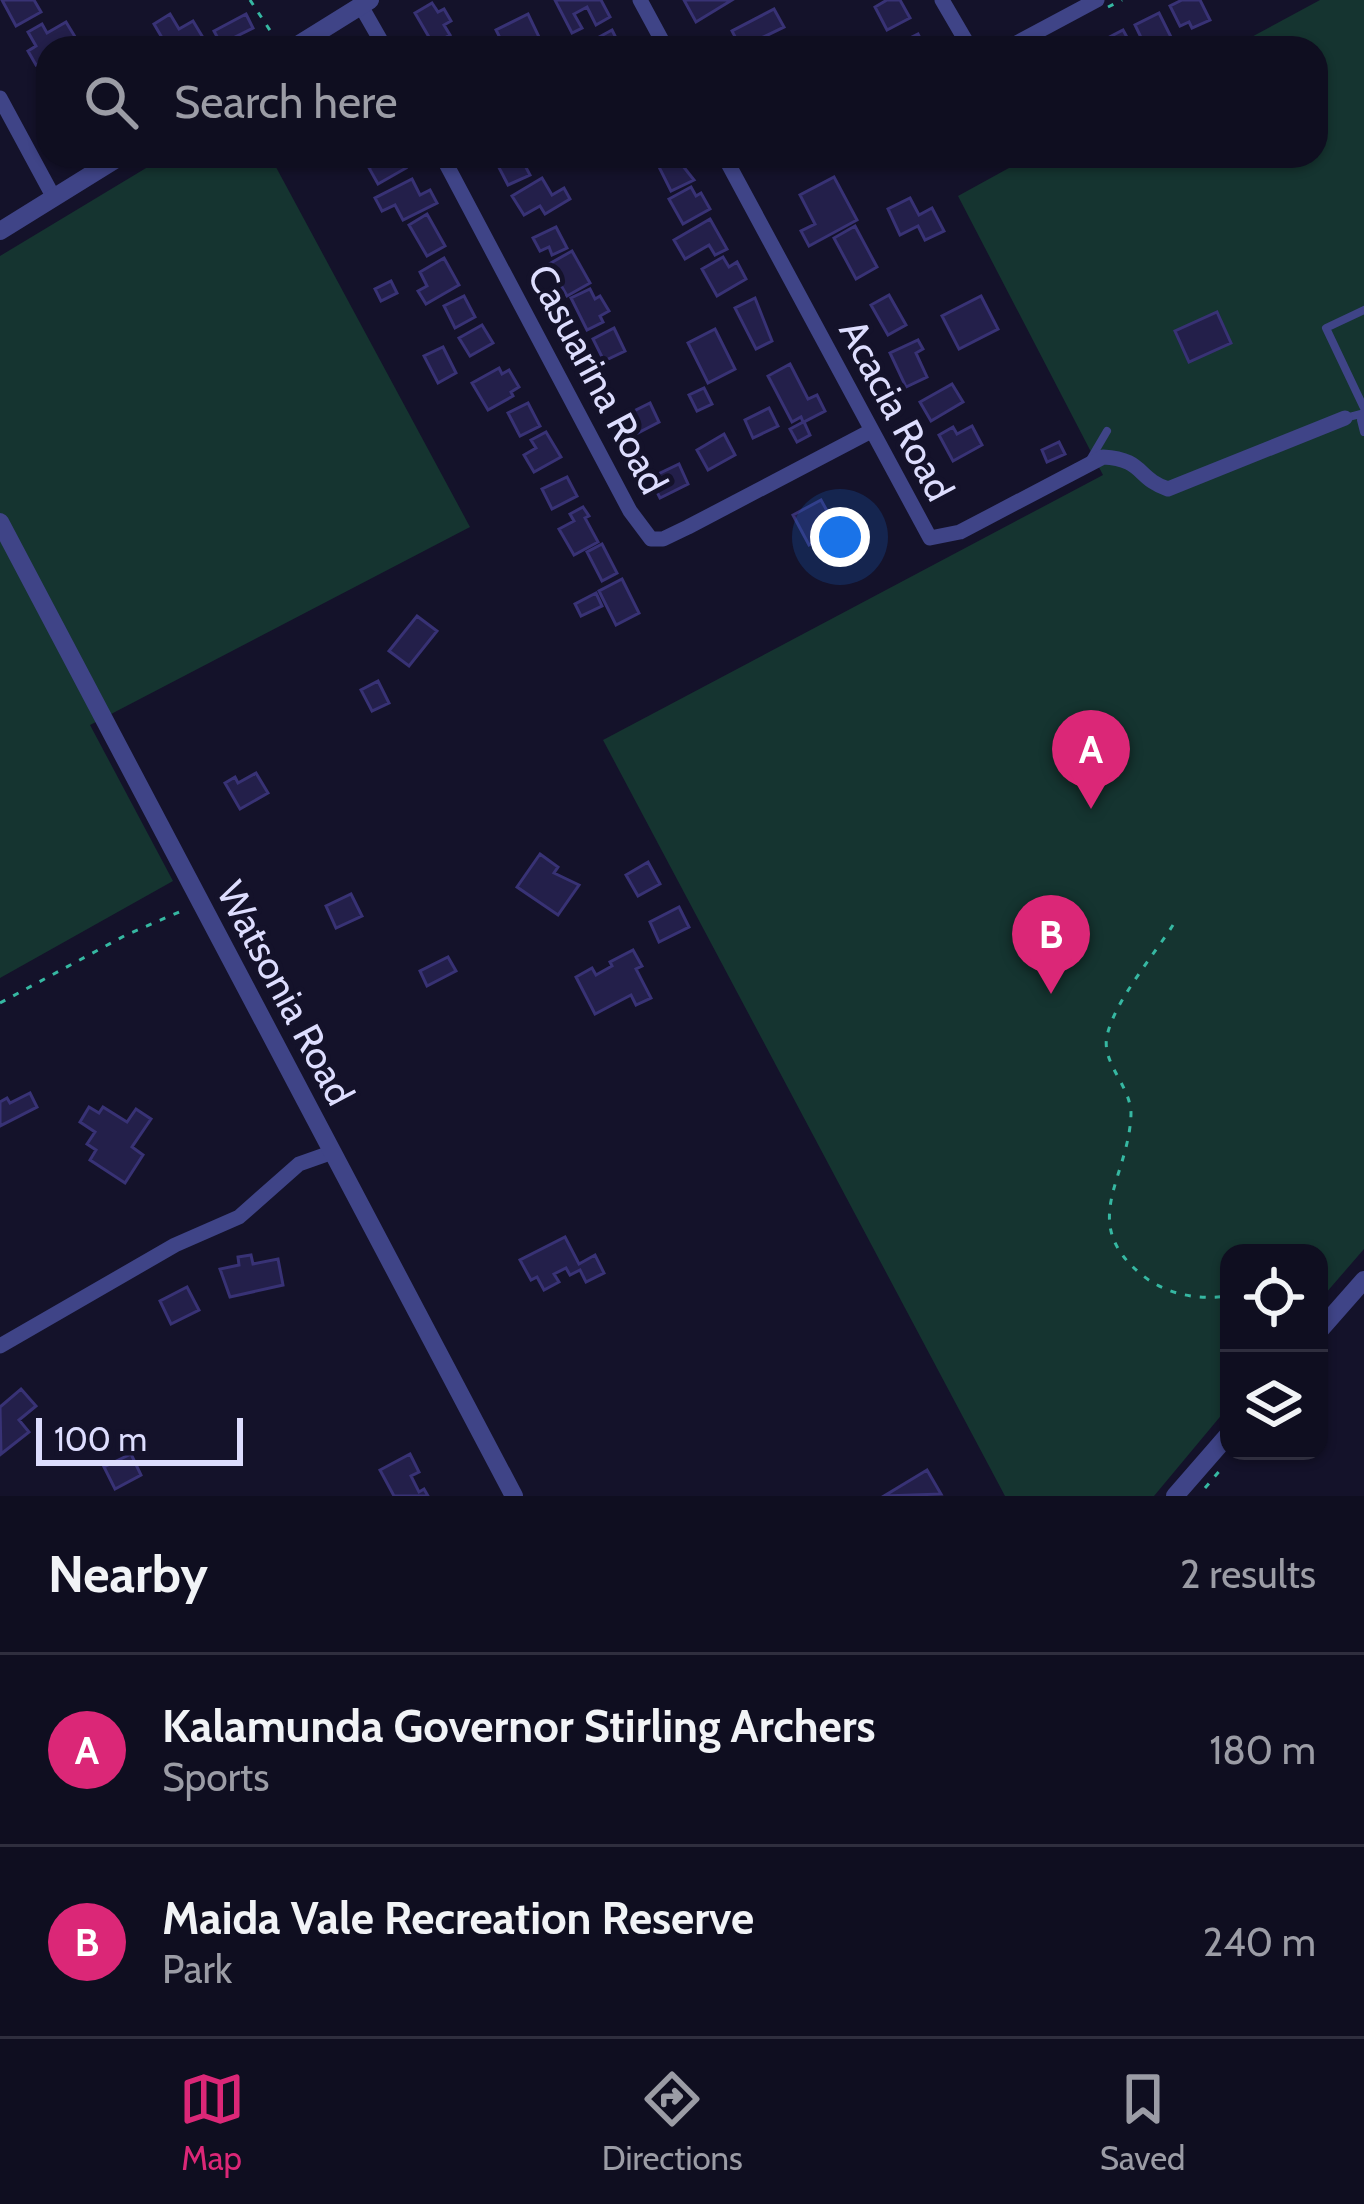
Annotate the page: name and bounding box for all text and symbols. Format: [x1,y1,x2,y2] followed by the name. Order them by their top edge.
[36,36,1328,168] search box
[78,69,144,135] icon: search
[174,75,398,129] text: Search here
[518,256,678,502] street label: Casuarina Road
[829,311,965,509] street label: Acacia Road
[810,507,870,567] your location
[1052,710,1130,809] pin: A
[207,873,365,1113] street label: Watsonia Road
[1012,895,1090,994] pin: B
[1220,1244,1328,1460] map controls
[1220,1244,1328,1352] button: locate
[1220,1352,1328,1460] button: layers
[36,1412,243,1465] scale bar
[54,1419,147,1459] text: 100 m
[48,1543,208,1605] text: Nearby
[1180,1550,1316,1598] text: 2 results
[162,1699,876,1753] text: Kalamunda Governor Stirling Archers
[75,1726,99,1774] text: A
[1209,1726,1316,1774] text: 180 m
[162,1753,269,1801] text: Sports
[162,1891,754,1945] text: Maida Vale Recreation Reserve
[75,1918,99,1966] text: B
[1203,1918,1316,1966] text: 240 m
[162,1945,232,1993] text: Park
[179,2066,245,2178] tab: Map
[602,2066,743,2178] tab: Directions
[1100,2066,1185,2178] tab: Saved

